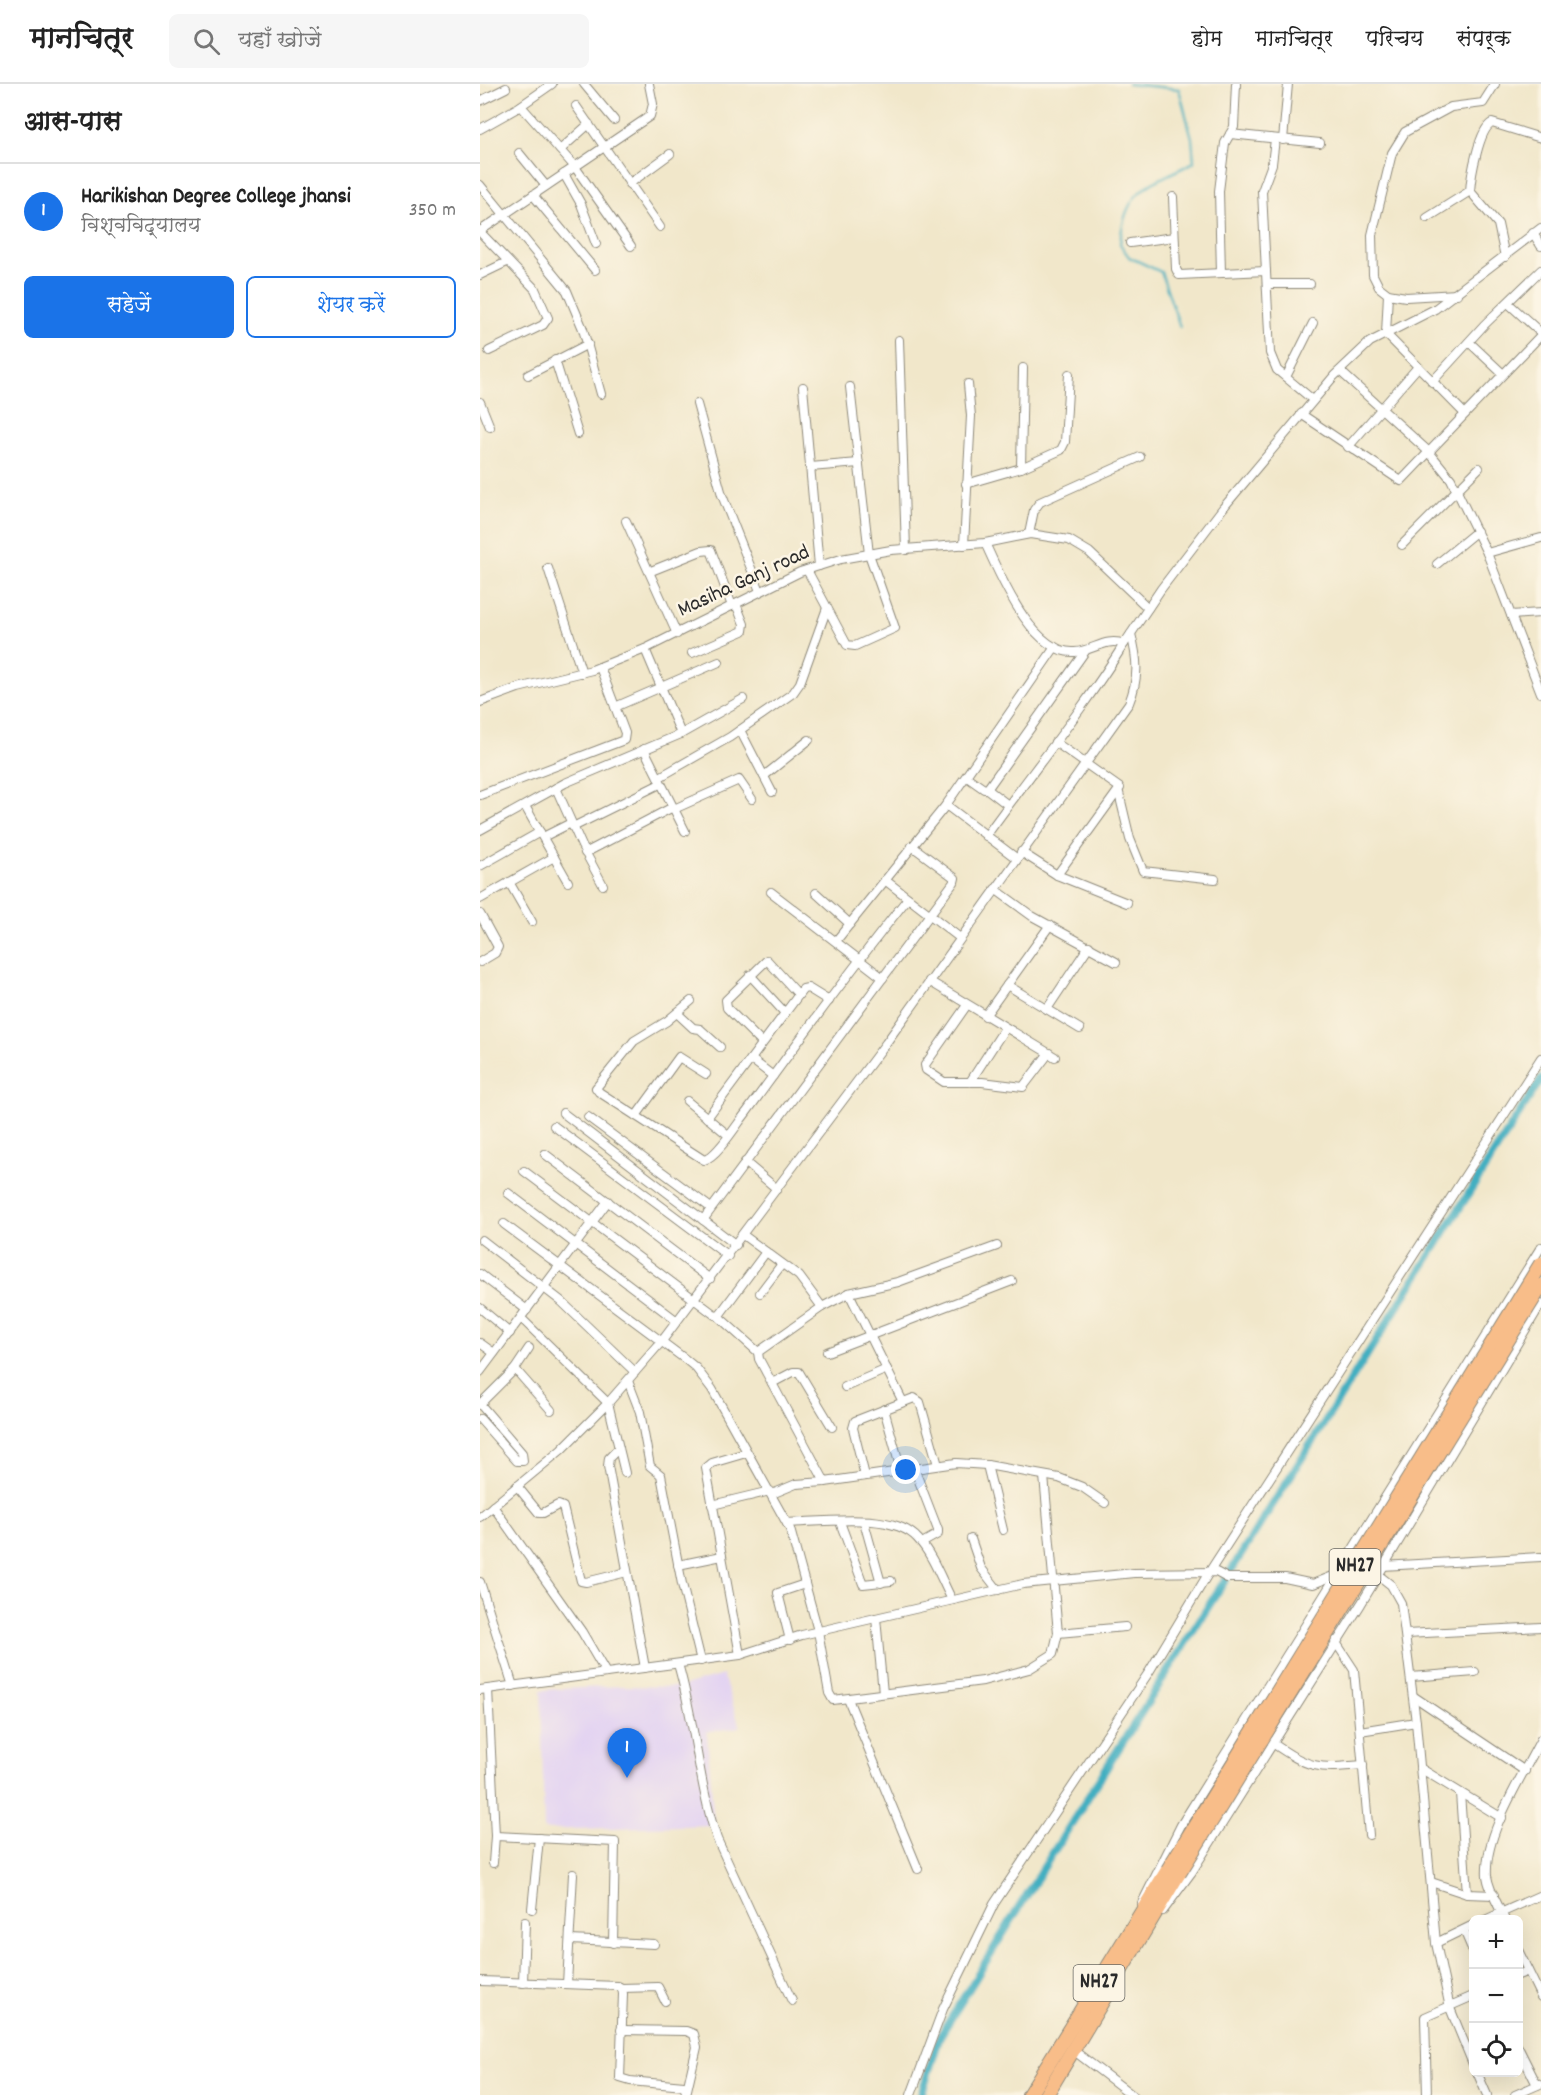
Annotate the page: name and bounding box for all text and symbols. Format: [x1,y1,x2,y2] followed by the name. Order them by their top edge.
[169,14,589,68] search box
[30,21,133,61] text: मानचित्र
[190,25,223,58] icon: search
[238,26,321,57] text: यहाँ खोजें
[1191,26,1222,56] text: होम
[1255,26,1333,56] text: मानचित्र
[1366,26,1423,56] text: परिचय
[1456,26,1511,56] text: संपर्क
[24,105,121,142] text: आस-पास
[81,182,351,213] text: Harikishan Degree College jhansi
[41,197,46,225] text: 1
[409,197,456,225] text: 350 m
[81,213,201,241] text: विश्वविद्यालय
[24,276,234,338] button: सहेजें
[246,276,456,338] button: शेयर करें
[673,538,815,626] street label: Masiha Ganj road
[891,1455,920,1484] your location
[1330,1549,1380,1585] road number: NH27
[608,1728,646,1778] pin: 1
[1469,1915,1523,2077] map controls
[1469,1915,1523,1969] button: +
[1074,1965,1124,2001] road number: NH27
[1469,1969,1523,2023] button: −
[1469,2023,1523,2077] button: locate

